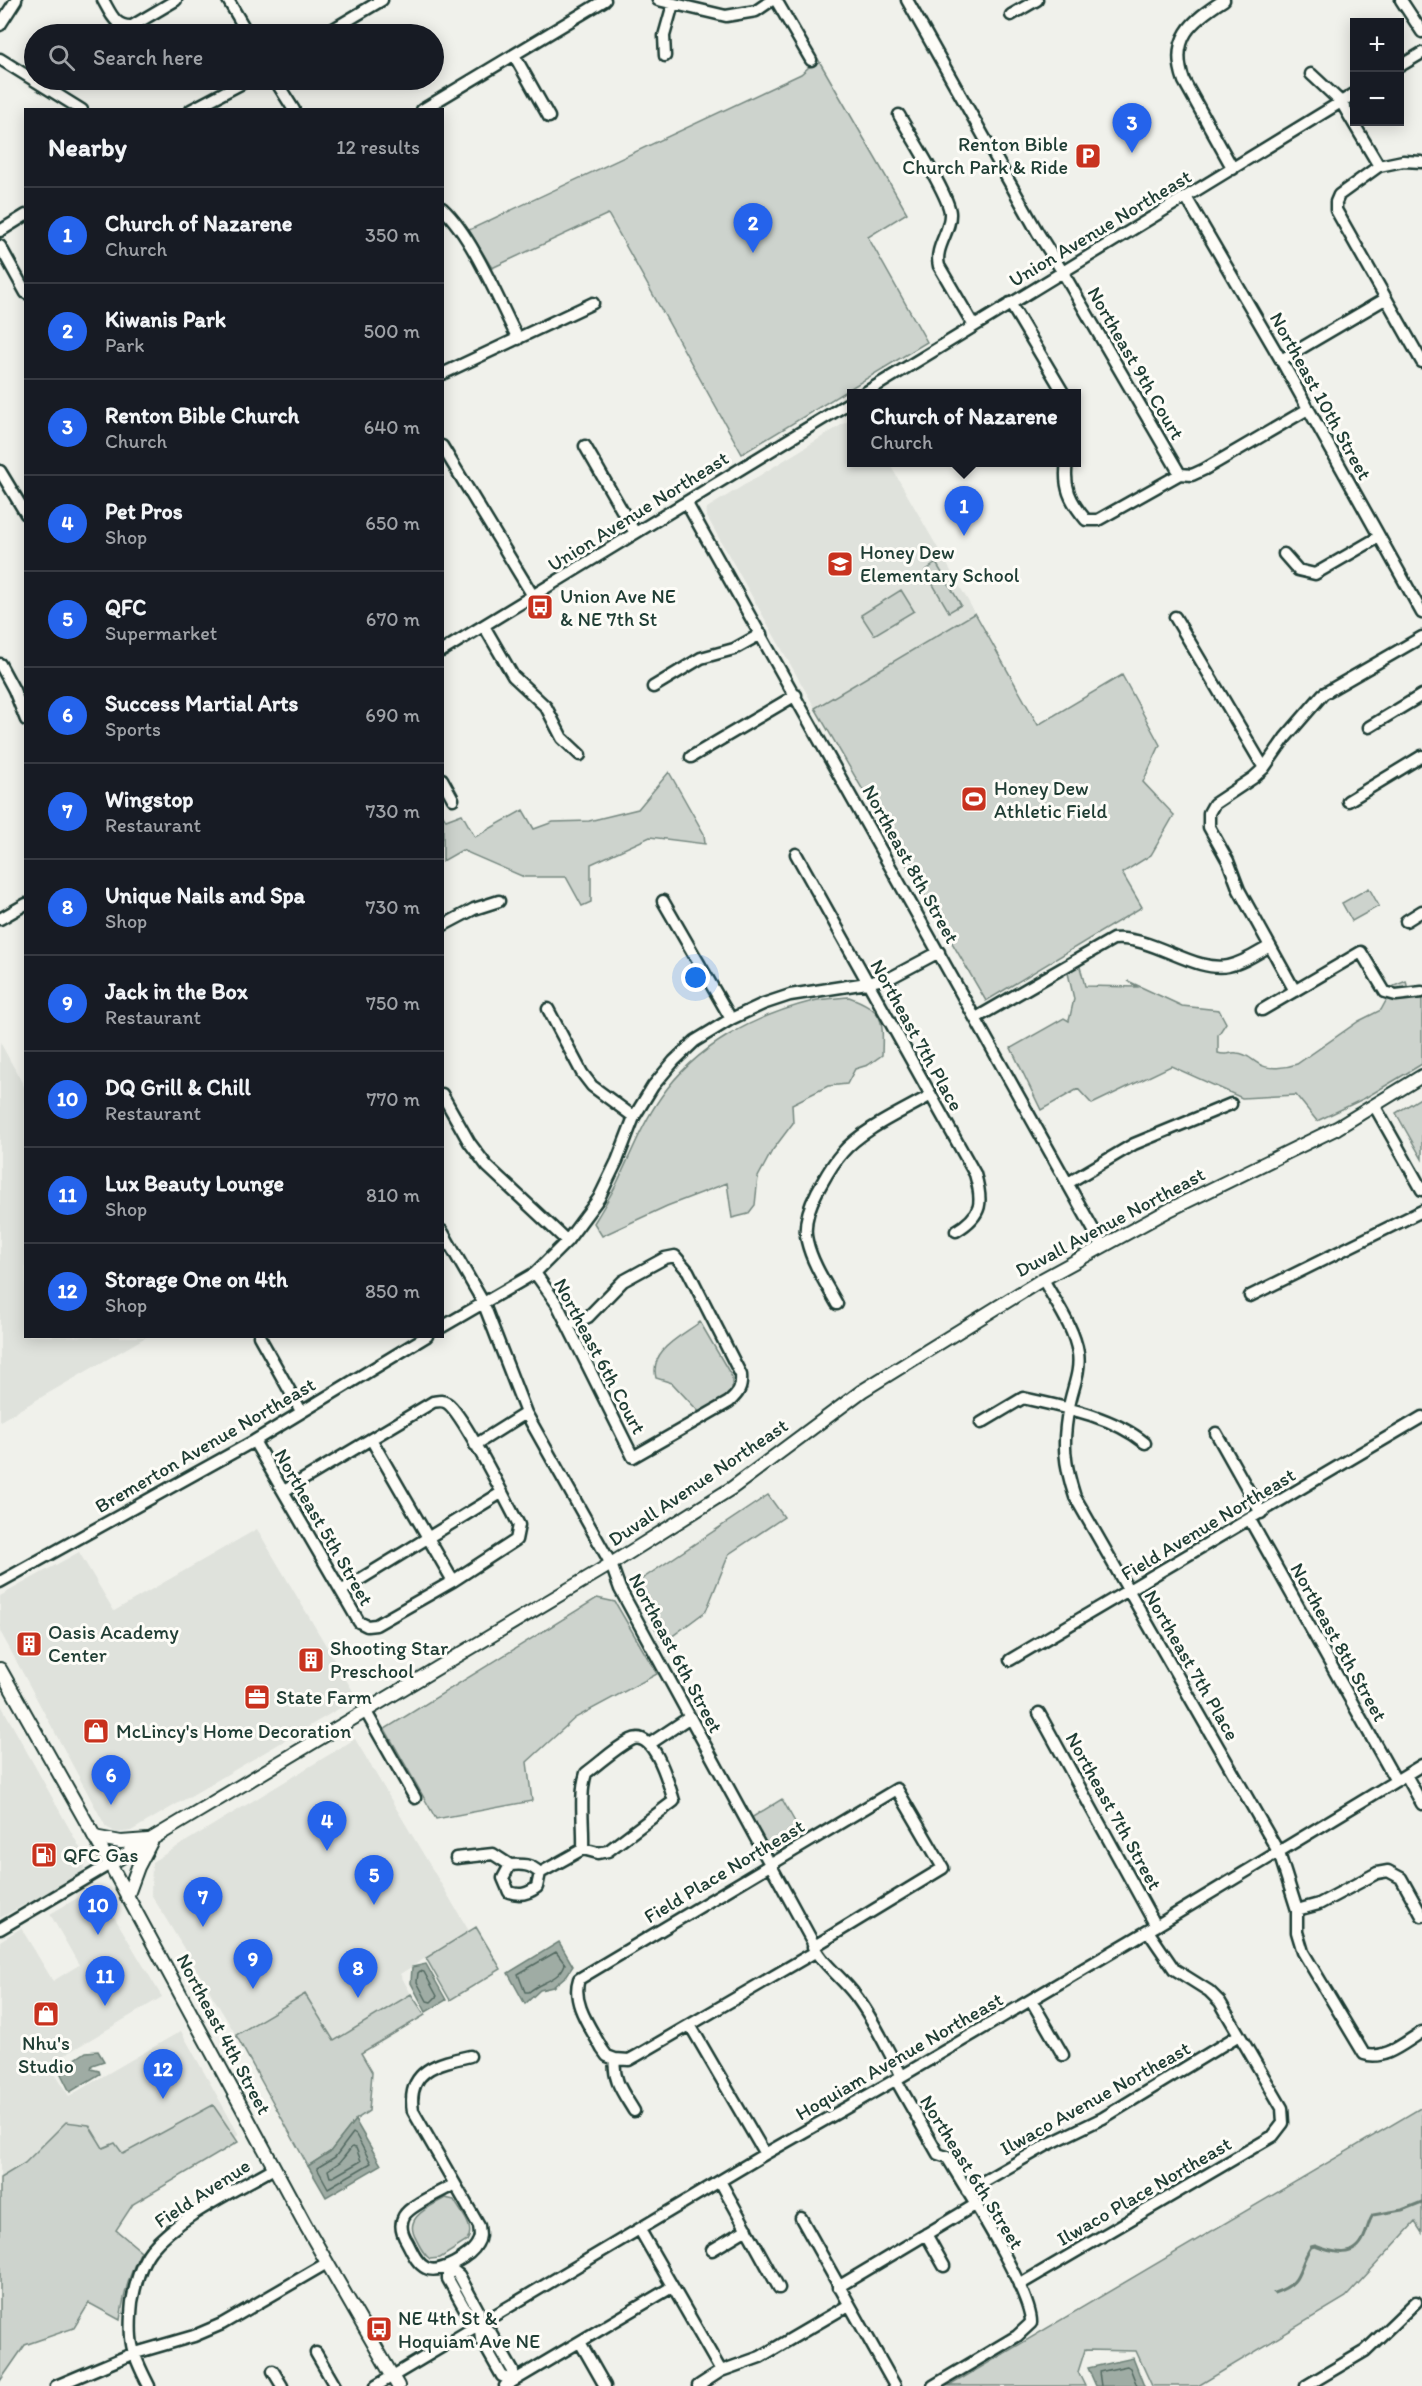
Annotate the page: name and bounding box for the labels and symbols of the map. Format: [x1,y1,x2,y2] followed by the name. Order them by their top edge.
[1112,104,1152,153] pin: 3
[902,132,1068,179] place label: Renton Bible Church Park & Ride
[1073,141,1103,171] parking icon: Renton Bible Church Park & Ride
[1005,164,1195,292] street label: Union Avenue Northeast
[734,204,772,253] pin: 2
[1082,282,1190,444] street label: Northeast 9th Court
[1265,308,1377,484] street label: Northeast 10th Street
[543,446,733,576] street label: Union Avenue Northeast
[944,486,984,536] pin: 1
[860,540,1020,587] place label: Honey Dew Elementary School
[825,549,855,579] school or university icon: Honey Dew Elementary School
[560,584,676,631] place label: Union Ave NE & NE 7th St
[525,592,555,622] bus stop icon: Union Ave NE & NE 7th St
[994,776,1108,823] place label: Honey Dew Athletic Field
[857,781,965,947] street label: Northeast 8th Street
[959,784,989,814] sports icon: Honey Dew Athletic Field
[865,955,969,1115] street label: Northeast 7th Place
[681,963,710,992] your location
[1011,1162,1209,1282] street label: Duvall Avenue Northeast
[549,1274,651,1438] street label: Northeast 6th Court
[90,1372,320,1518] street label: Bremerton Avenue Northeast
[604,1413,792,1551] street label: Duvall Avenue Northeast
[269,1444,379,1610] street label: Northeast 5th Street
[1116,1462,1300,1586] street label: Field Avenue Northeast
[1285,1559,1393,1725] street label: Northeast 8th Street
[624,1569,728,1737] street label: Northeast 6th Street
[1139,1586,1245,1744] street label: Northeast 7th Place
[48,1620,179,1667] place label: Oasis Academy Center
[14,1629,44,1659] building icon: Oasis Academy Center
[330,1636,448,1683] place label: Shooting Star Preschool
[296,1645,326,1675] building icon: Shooting Star Preschool
[242,1682,272,1712] office icon: State Farm
[276,1685,372,1709] place label: State Farm
[81,1716,111,1746] shop icon: McLincy's Home Decoration
[116,1719,351,1743] place label: McLincy's Home Decoration
[1061,1728,1167,1894] street label: Northeast 7th Street
[92,1756,130,1805] pin: 6
[308,1802,346,1851] pin: 4
[640,1814,808,1928] street label: Field Place Northeast
[29,1840,59,1870] fuel station icon: QFC Gas
[63,1843,138,1867] place label: QFC Gas
[354,1856,394,1905] pin: 5
[184,1878,222,1927] pin: 7
[78,1886,118,1935] pin: 10
[234,1940,272,1989] pin: 9
[338,1948,378,1998] pin: 8
[171,1950,277,2118] street label: Northeast 4th Street
[86,1956,124,2006] pin: 11
[791,1987,1007,2125] street label: Hoquiam Avenue Northeast
[31,1999,61,2029] shop icon: Nhu's Studio
[18,2031,74,2078] place label: Nhu's Studio
[996,2036,1194,2160] street label: Ilwaco Avenue Northeast
[144,2050,182,2099] pin: 12
[915,2091,1029,2253] street label: Northeast 6th Street
[1052,2131,1236,2251] street label: Ilwaco Place Northeast
[150,2153,254,2233] street label: Field Avenue
[398,2306,540,2353] place label: NE 4th St & Hoquiam Ave NE
[364,2314,394,2344] bus stop icon: NE 4th St & Hoquiam Ave NE

